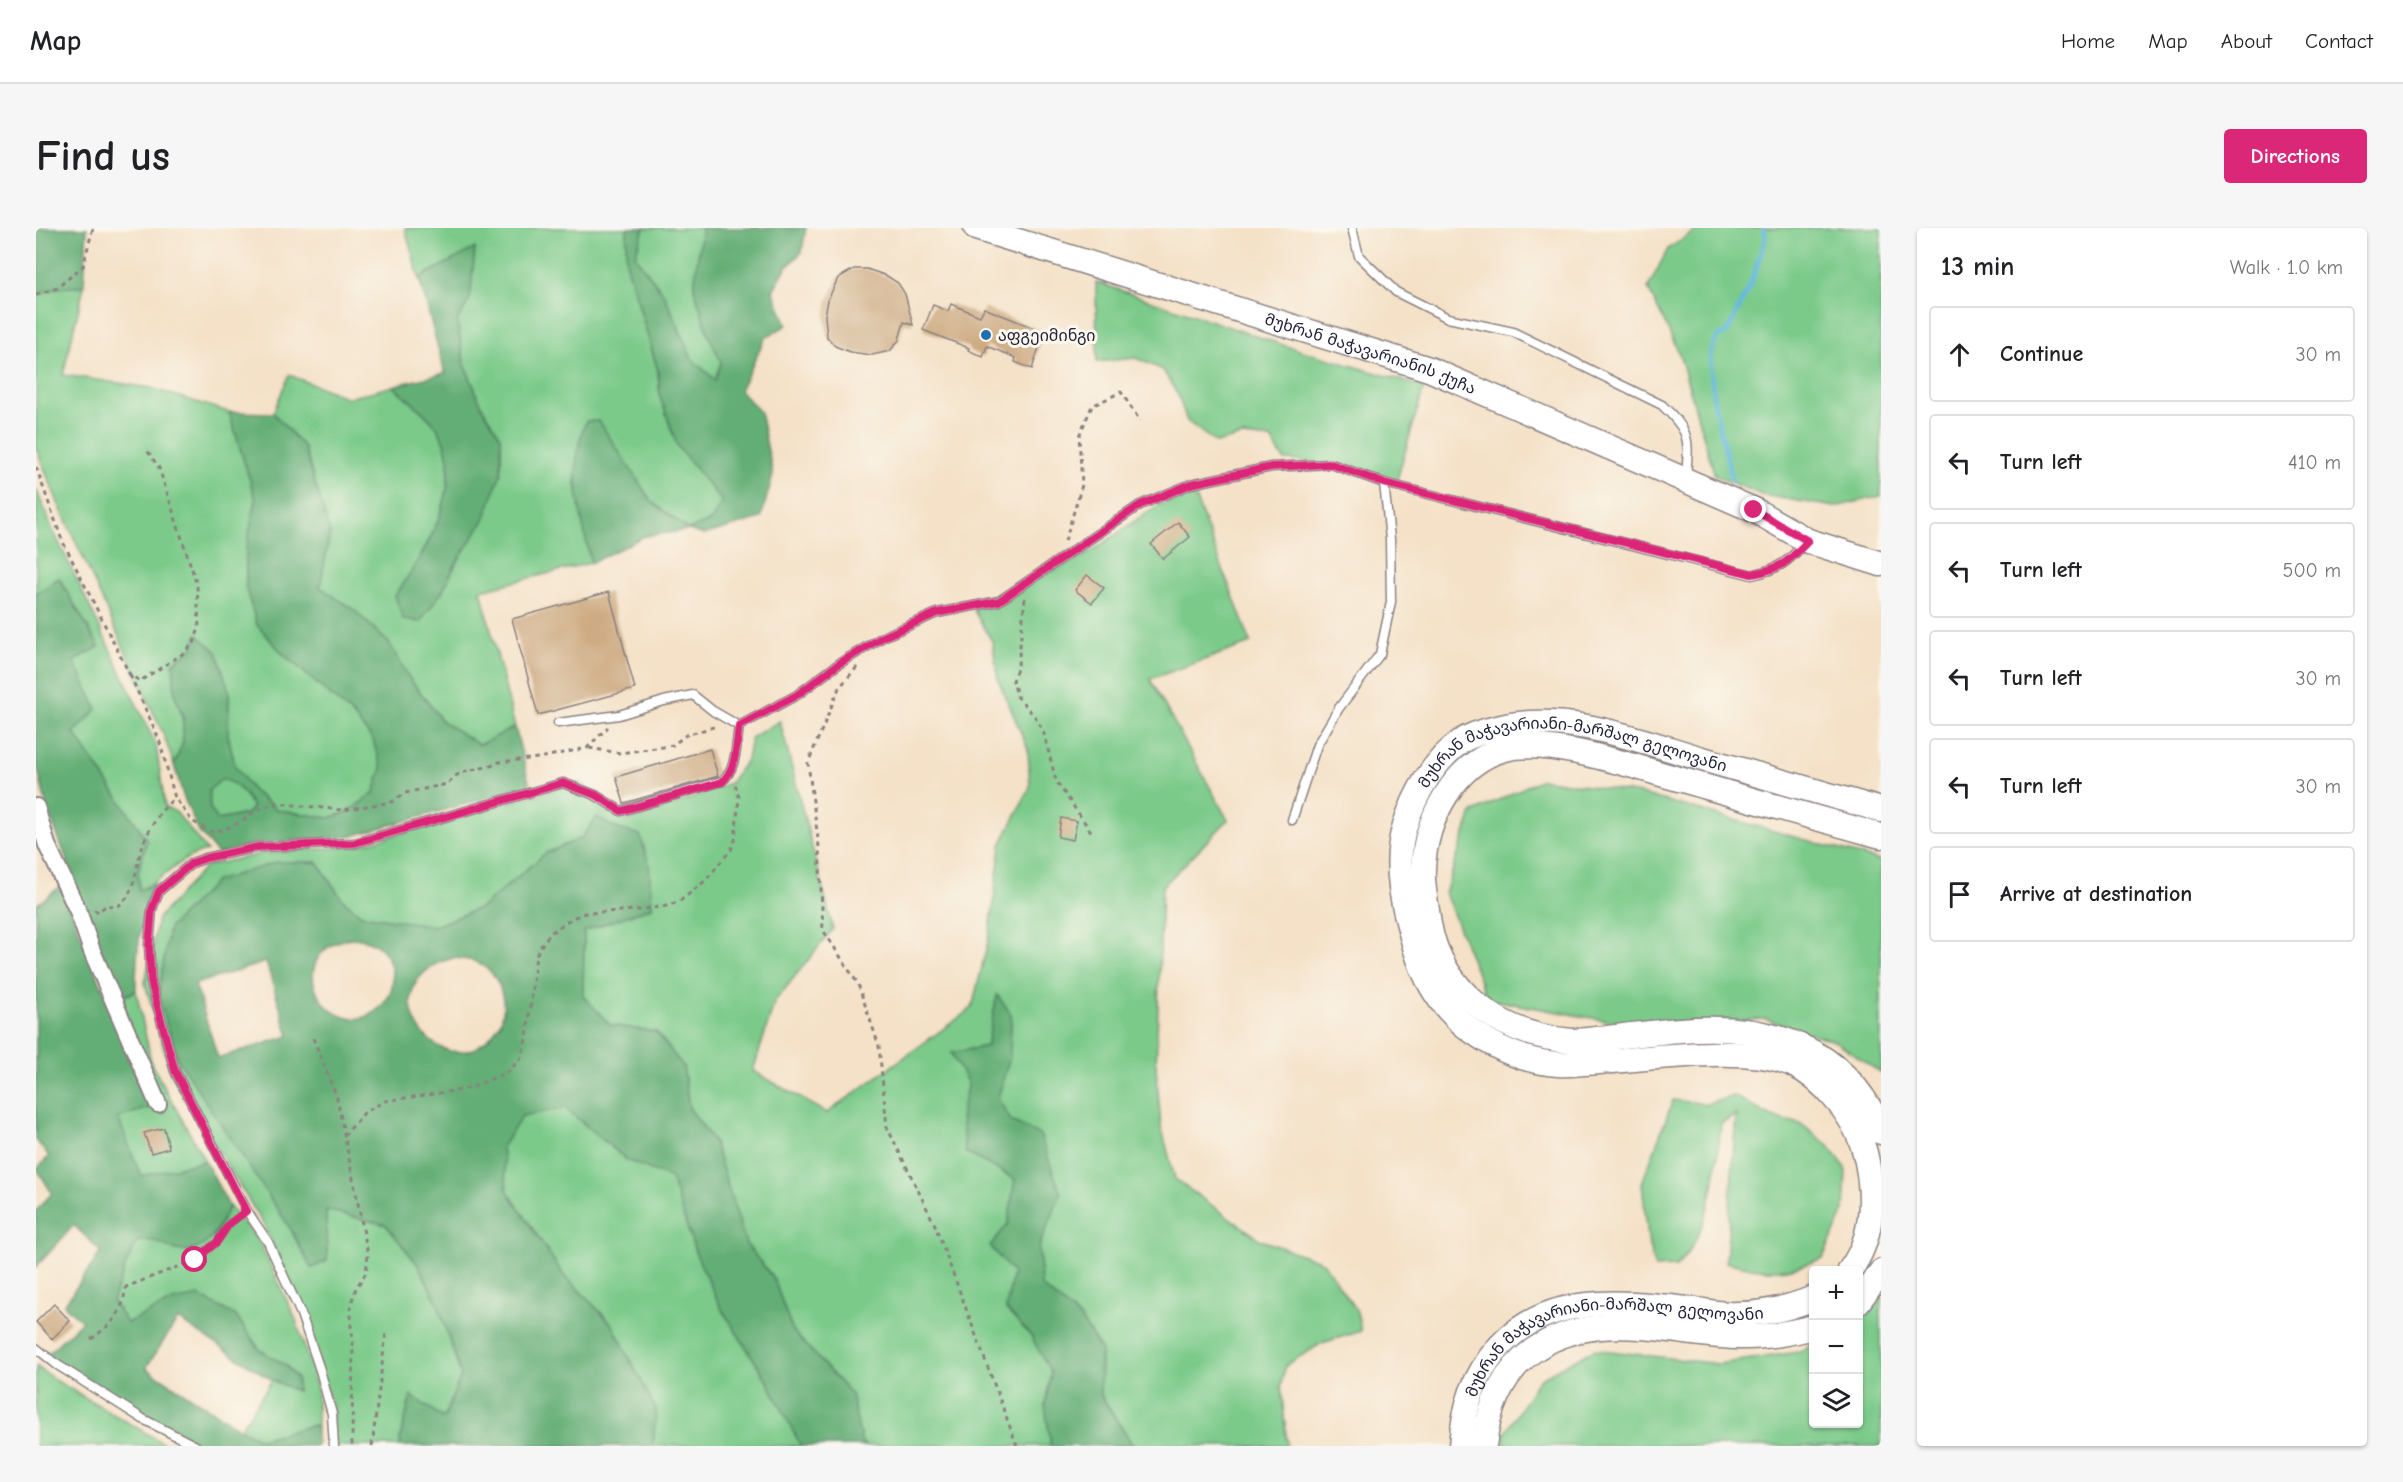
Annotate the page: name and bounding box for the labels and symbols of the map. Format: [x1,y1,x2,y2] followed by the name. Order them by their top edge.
[1263,310,1478,398] street label: მუხრან მაჭავარიანის ქუჩა
[998,327,1095,345] place label: აფგეიმინგი
[979,328,993,342] marker: აფგეიმინგი
[1740,496,1766,522] route end
[1415,715,1729,791] text: მუხრან მაჭავარიანი-მარშალ გელოვანი
[1410,759,1744,801] street label: მუხრან მაჭავარიანი-მარშალ გელოვანი
[181,1246,207,1272] route start
[1463,1295,1765,1400] street label: მუხრან მაჭავარიანი-მარშალ გელოვანი

